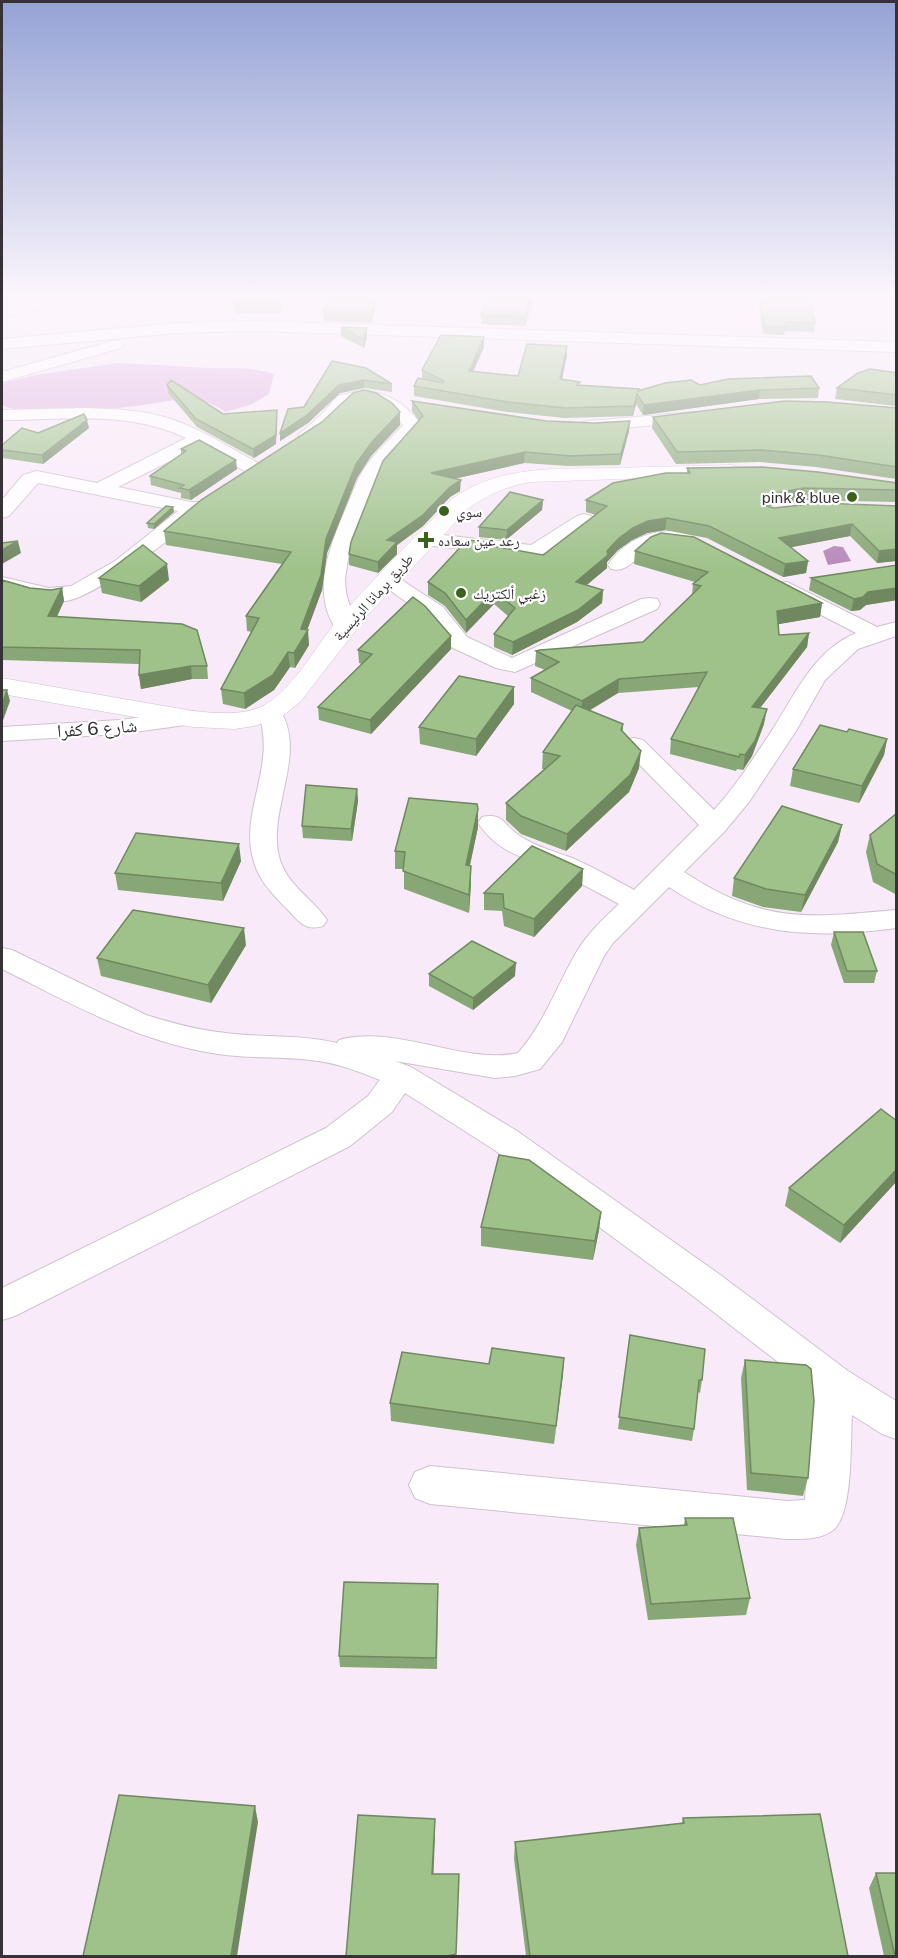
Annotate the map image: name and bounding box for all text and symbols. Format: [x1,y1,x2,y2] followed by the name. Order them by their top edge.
[762,489,840,506] place label: pink & blue
[845,490,859,504] marker: pink & blue
[456,503,482,523] place label: سوي
[437,504,451,518] marker: سوي
[438,532,520,551] place label: رعد عين سعاده
[419,533,433,547] marker: رعد عين سعاده
[329,550,418,645] street label: طريق برمانا الرئيسية
[473,585,546,605] place label: زغبي ألكتريك
[454,586,468,600] marker: زغبي ألكتريك
[56,715,138,742] street label: شارع 6 كفرا

